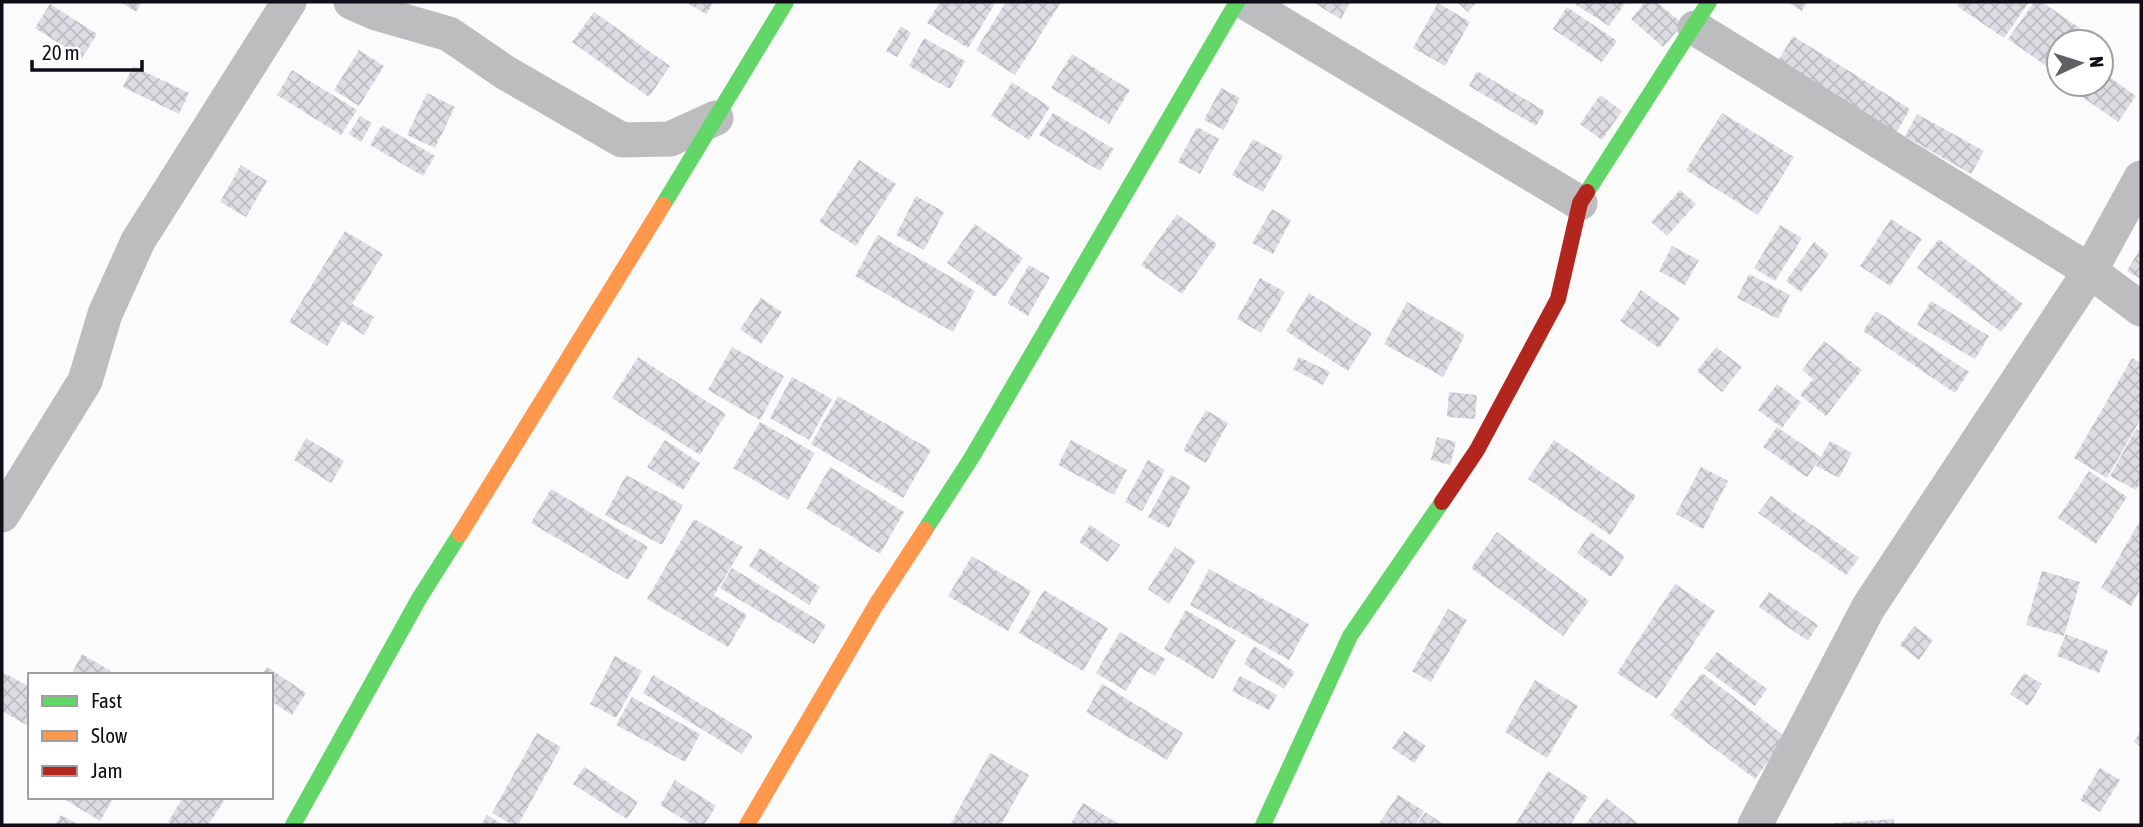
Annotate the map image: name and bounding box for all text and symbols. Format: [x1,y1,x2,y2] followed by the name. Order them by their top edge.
[32,28,142,72] scale bar
[2045,28,2115,98] north arrow
[42,40,80,64] text: 20 m
[2086,55,2108,68] text: N
[28,673,273,799] legend
[91,688,122,712] text: Fast
[91,723,128,747] text: Slow
[91,758,123,782] text: Jam

